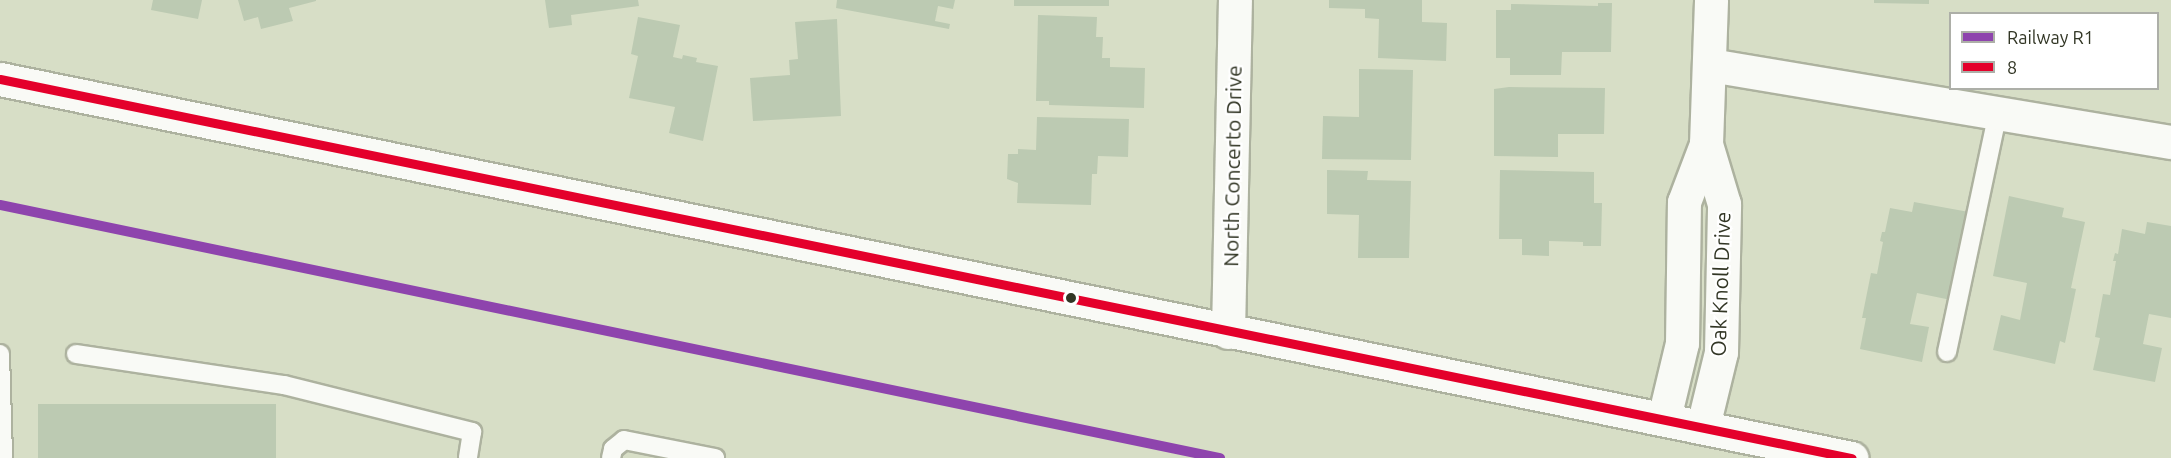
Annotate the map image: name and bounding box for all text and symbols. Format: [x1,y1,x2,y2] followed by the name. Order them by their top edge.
[1949,12,2159,90] legend
[2007,27,2094,47] text: Railway R1
[2007,57,2017,77] text: 8
[1218,65,1246,267] street label: North Concerto Drive
[1705,211,1735,357] street label: Oak Knoll Drive
[1065,292,1077,304] unlabelled marker

